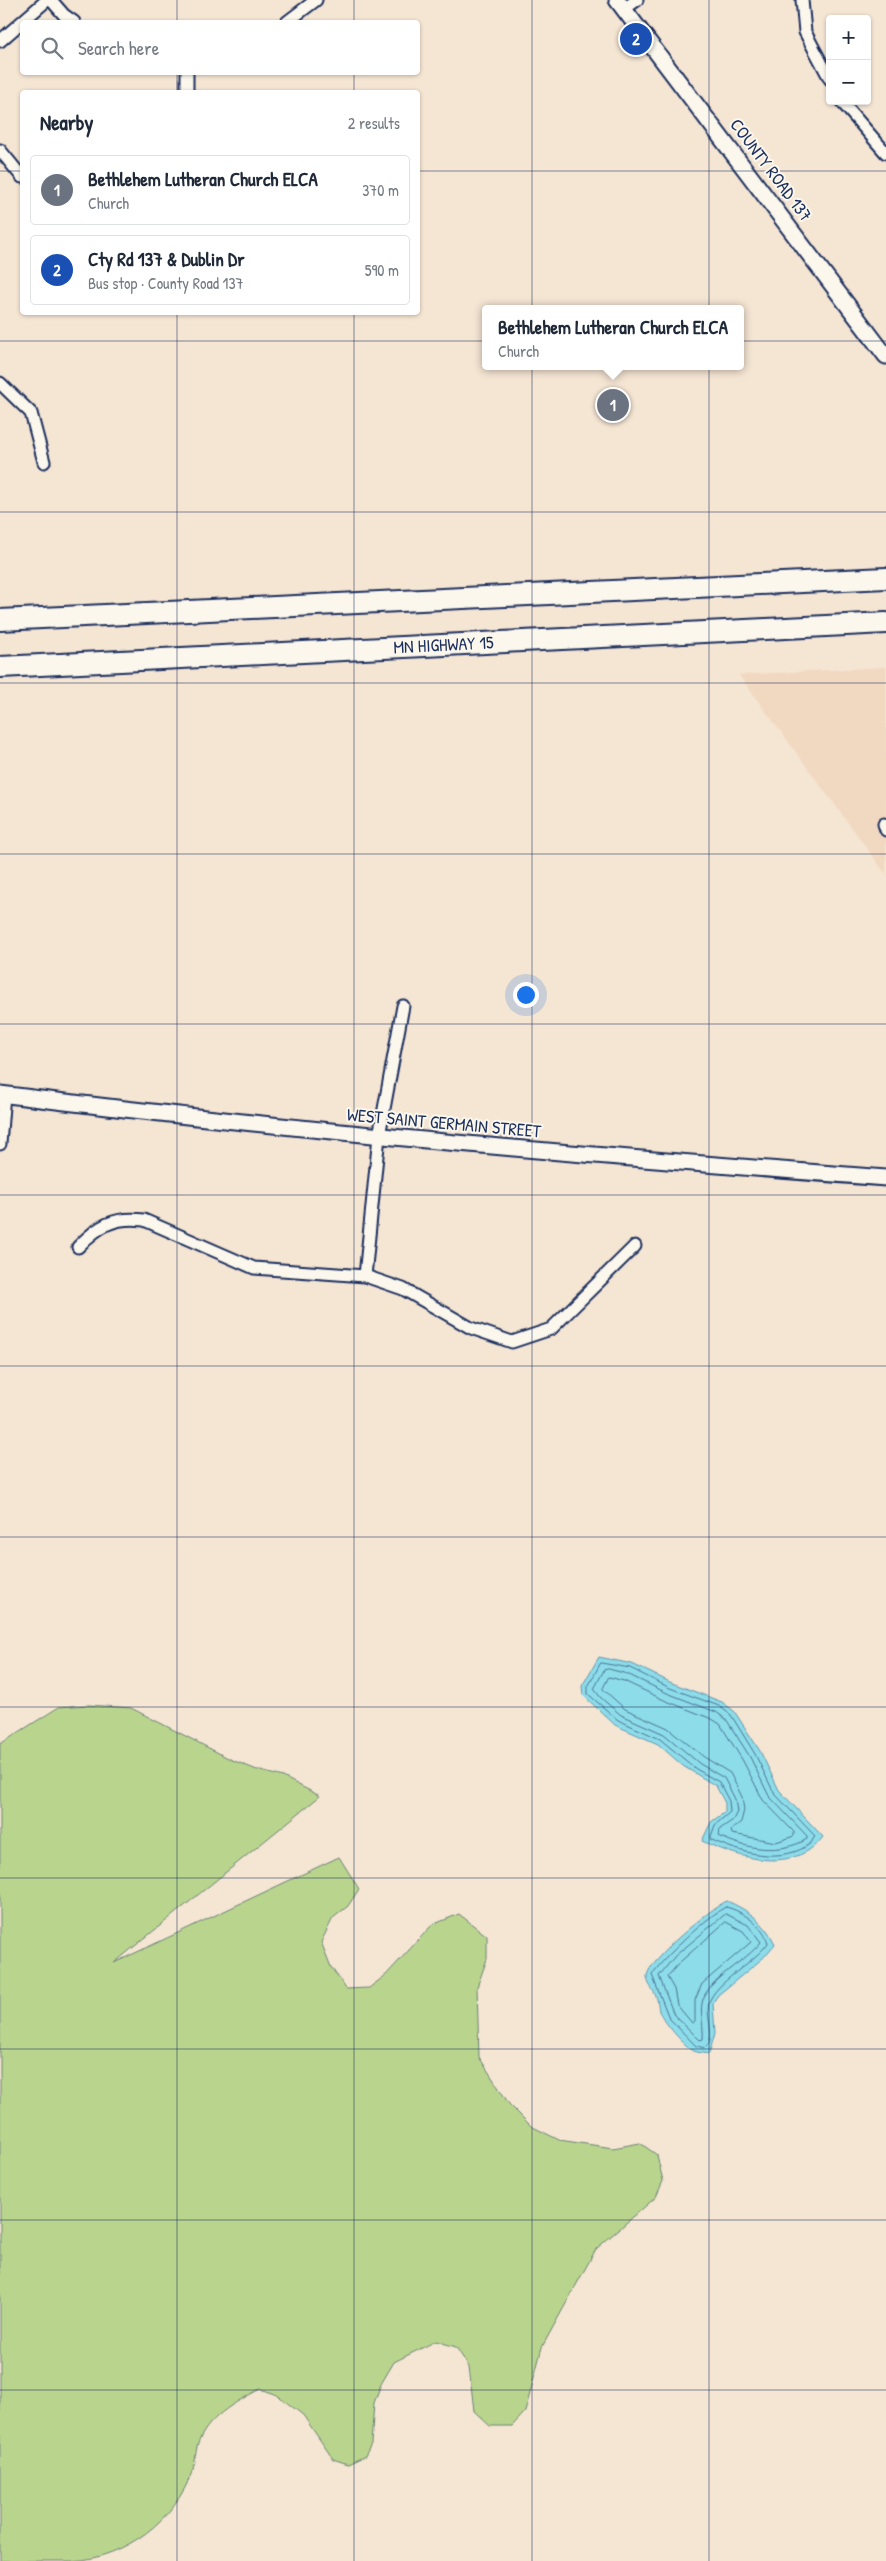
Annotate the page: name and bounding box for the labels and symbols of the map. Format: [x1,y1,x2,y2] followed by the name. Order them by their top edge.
[620,20,652,58] pin: 2
[724,113,818,226] street label: COUNTY ROAD 137
[597,386,629,424] pin: 1
[393,629,495,659] street label: MN HIGHWAY 15
[513,982,539,1008] your location
[346,1102,543,1143] street label: WEST SAINT GERMAIN STREET

